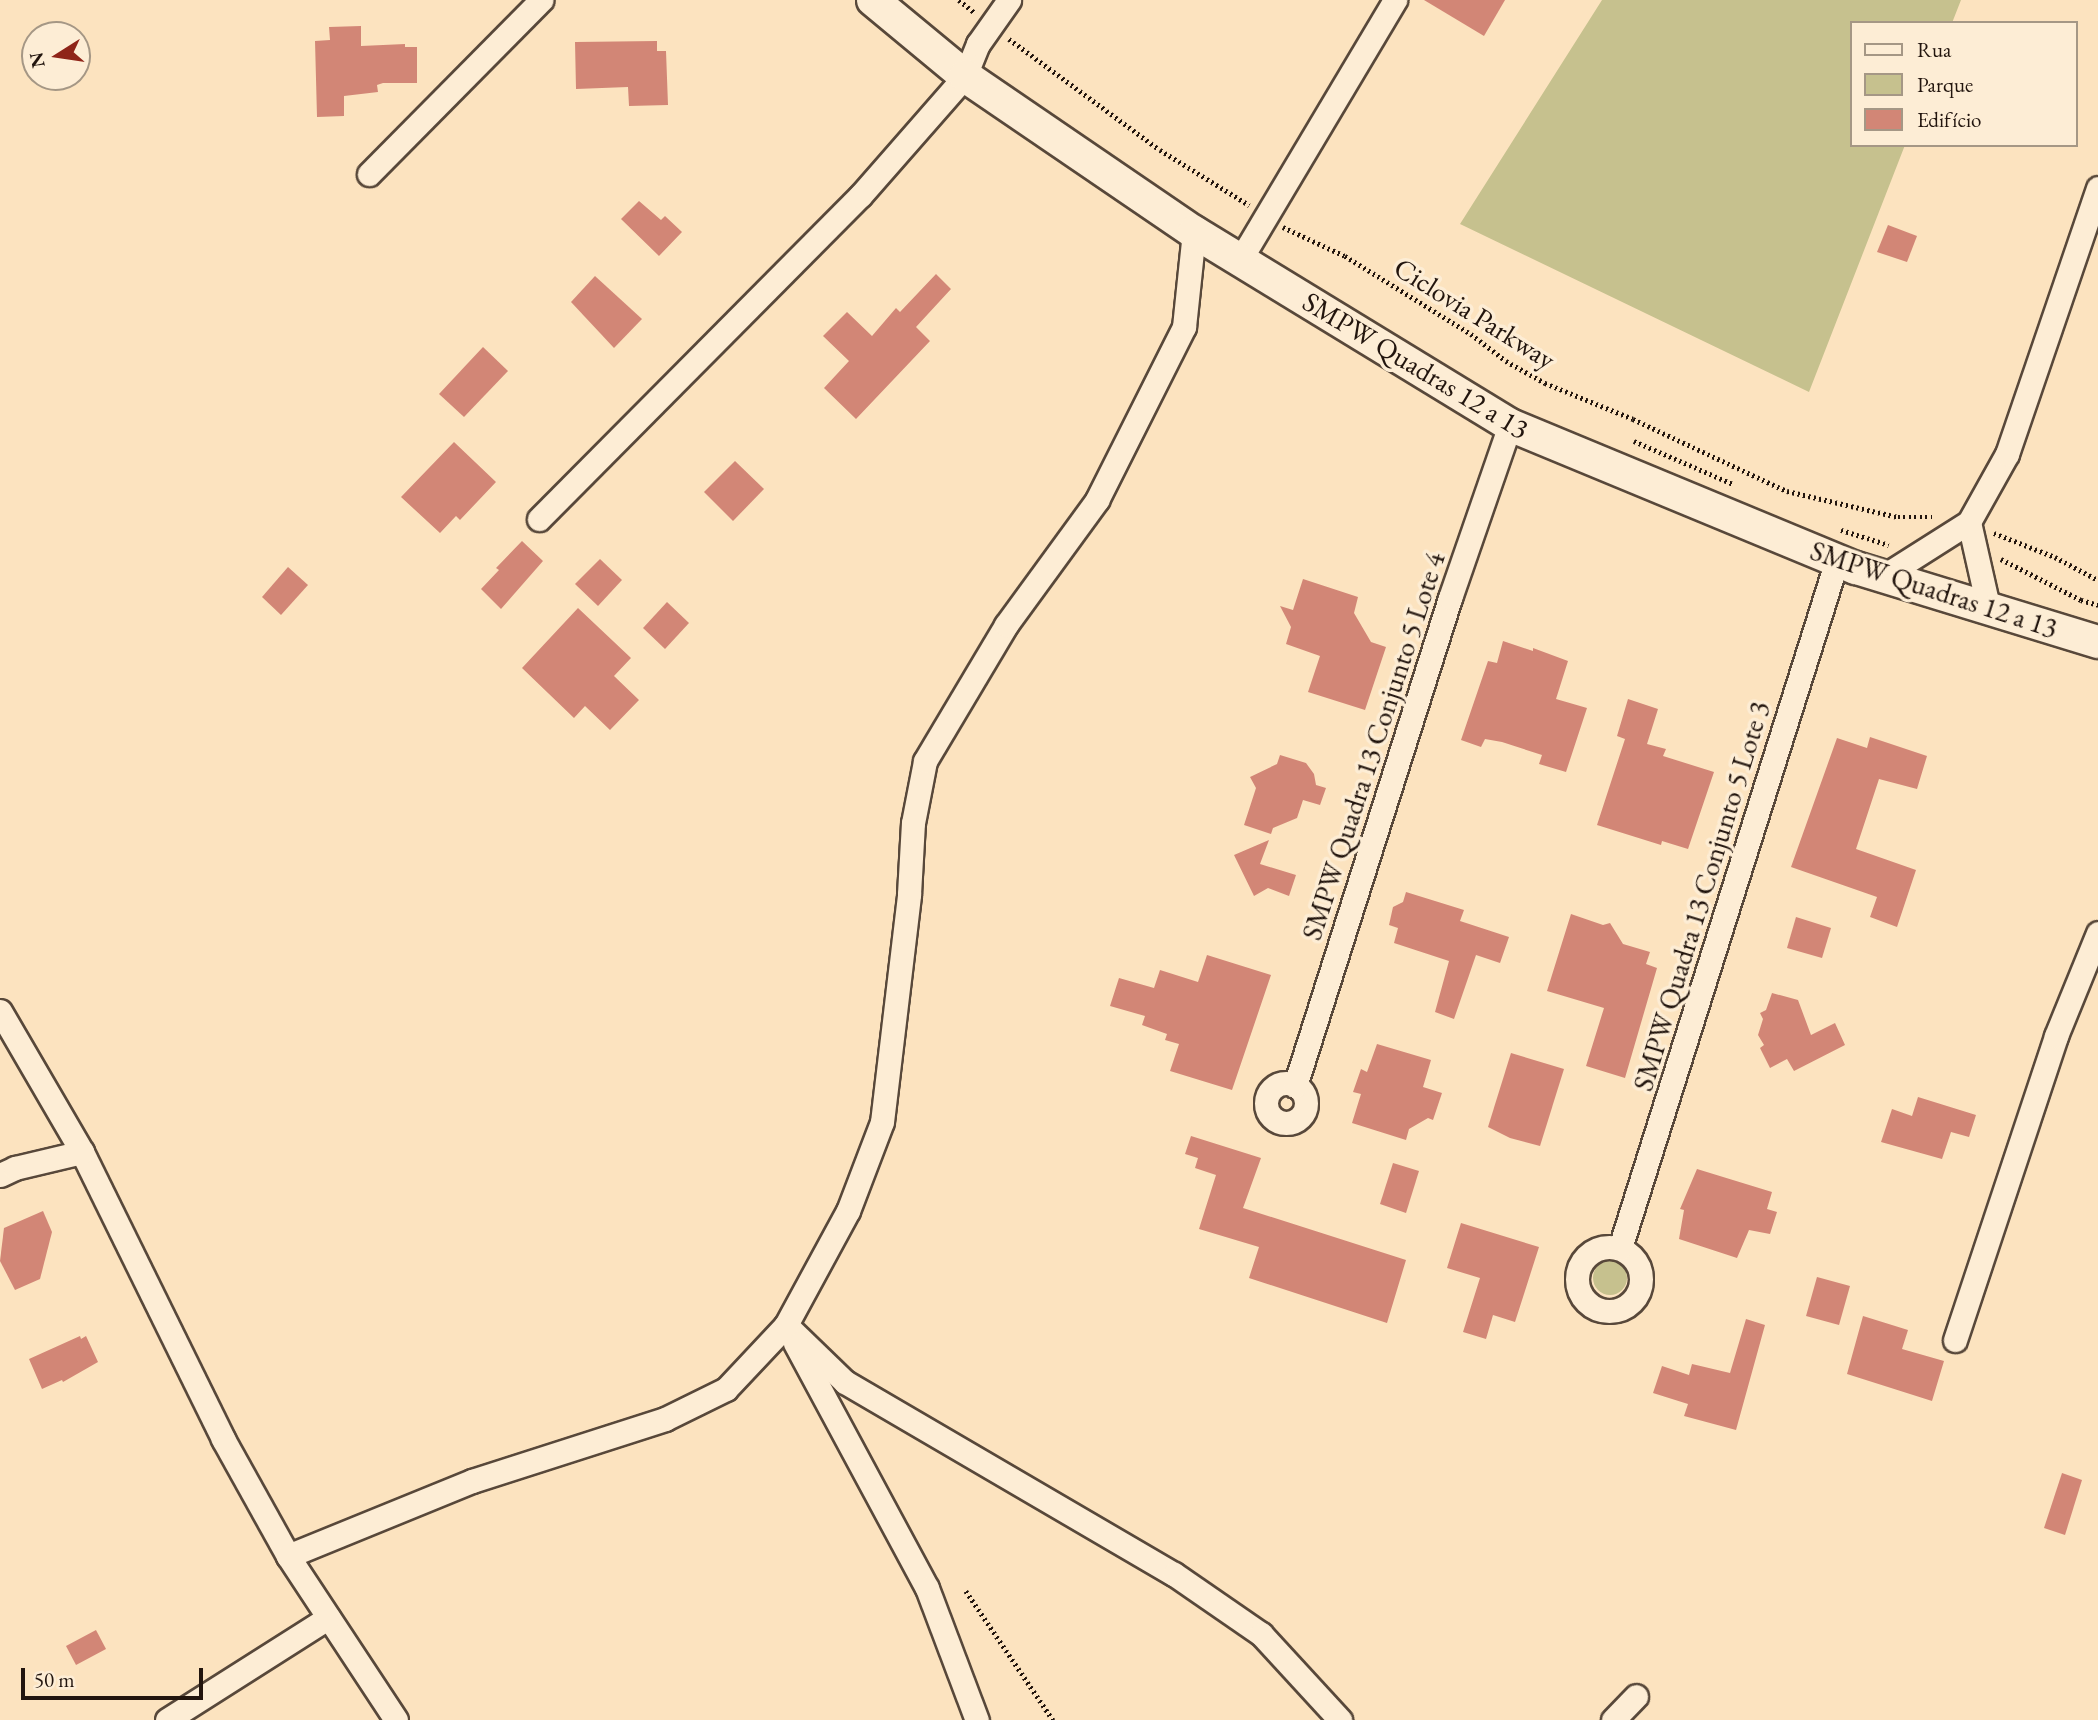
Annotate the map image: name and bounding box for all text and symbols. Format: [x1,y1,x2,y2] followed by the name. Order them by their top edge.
[21,21,91,91] north arrow
[1850,21,2077,147] legend
[1917,36,1951,63] text: Rua
[23,50,51,70] text: N
[1917,71,1973,98] text: Parque
[1917,106,1981,133] text: Edifício
[1388,250,1562,376] street label: Ciclovia Parkway
[1297,284,1535,446] street label: SMPW Quadras 12 a 13
[1806,533,2062,645] street label: SMPW Quadras 12 a 13
[1294,548,1452,944] street label: SMPW Quadra 13 Conjunto 5 Lote 4
[1626,697,1776,1095] street label: SMPW Quadra 13 Conjunto 5 Lote 3
[24,1654,206,1698] scale bar
[34,1666,75,1693] text: 50 m

